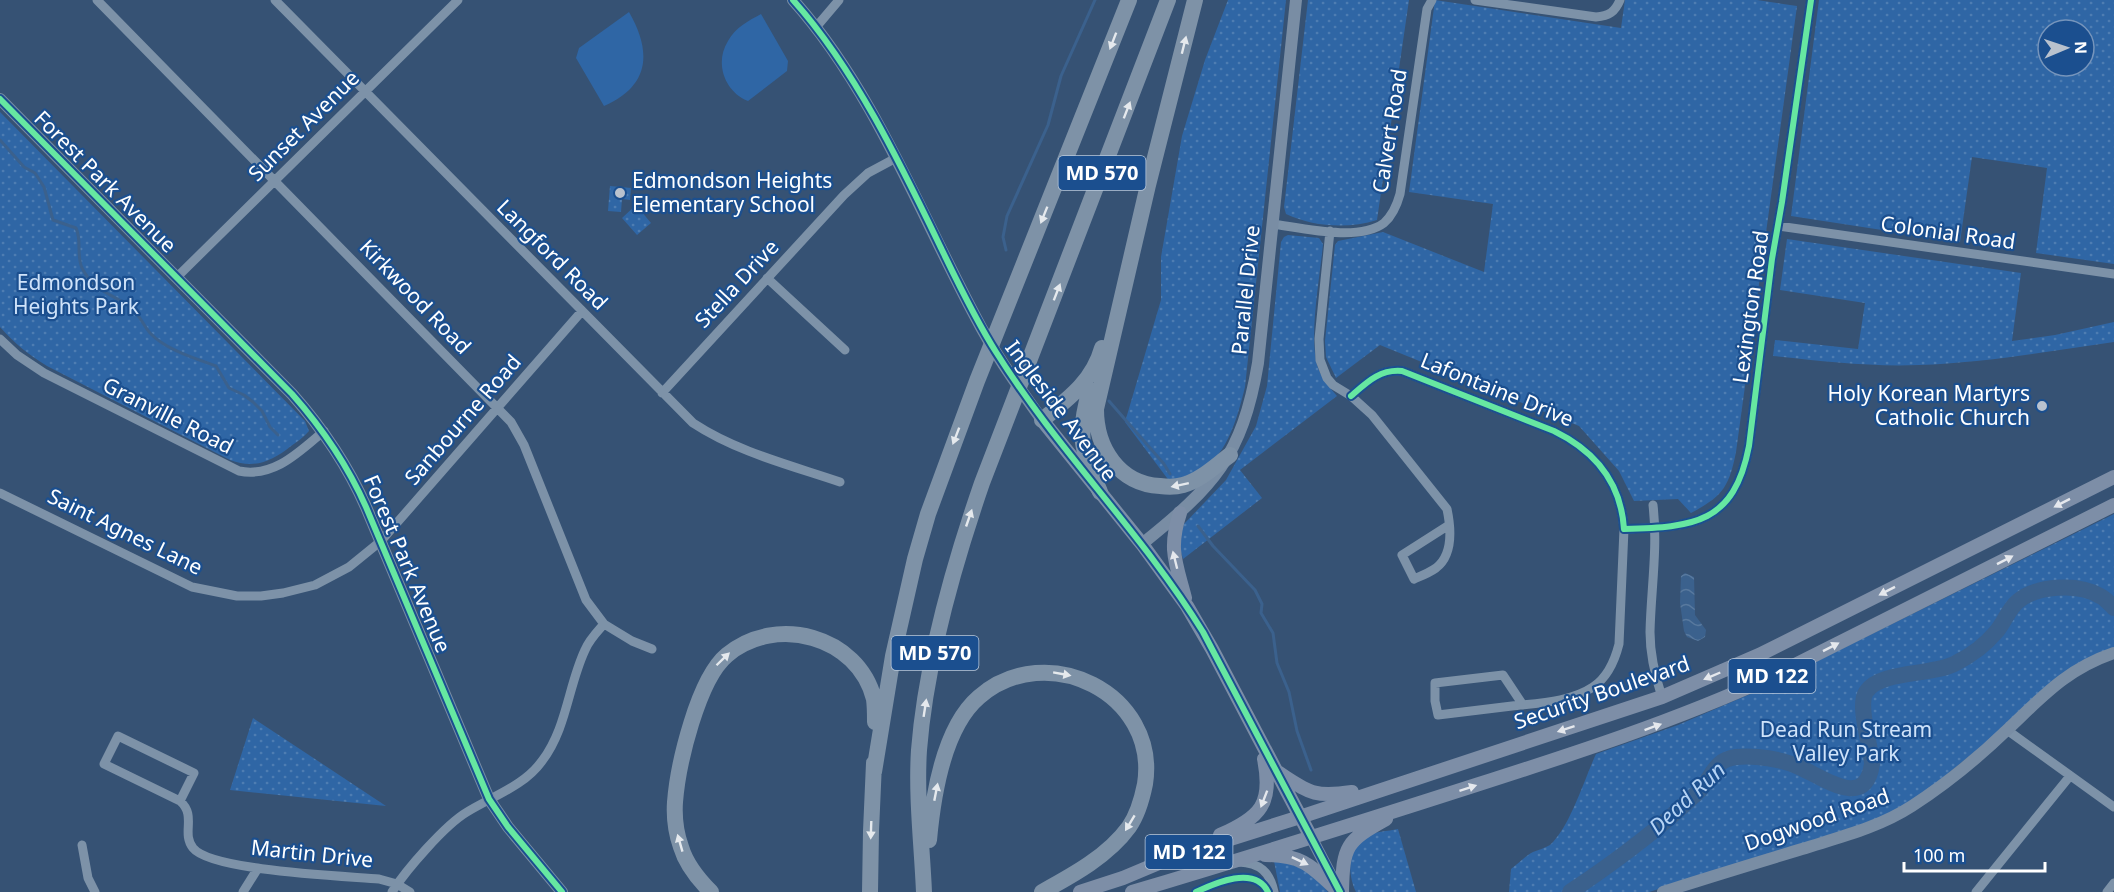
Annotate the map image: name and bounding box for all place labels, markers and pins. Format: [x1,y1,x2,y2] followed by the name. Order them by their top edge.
[632,166,832,218] place label: Edmondson Heights Elementary School
[613,186,627,200] marker: Edmondson Heights Elementary School
[1828,379,2030,431] place label: Holy Korean Martyrs Catholic Church
[2035,399,2049,413] marker: Holy Korean Martyrs Catholic Church

